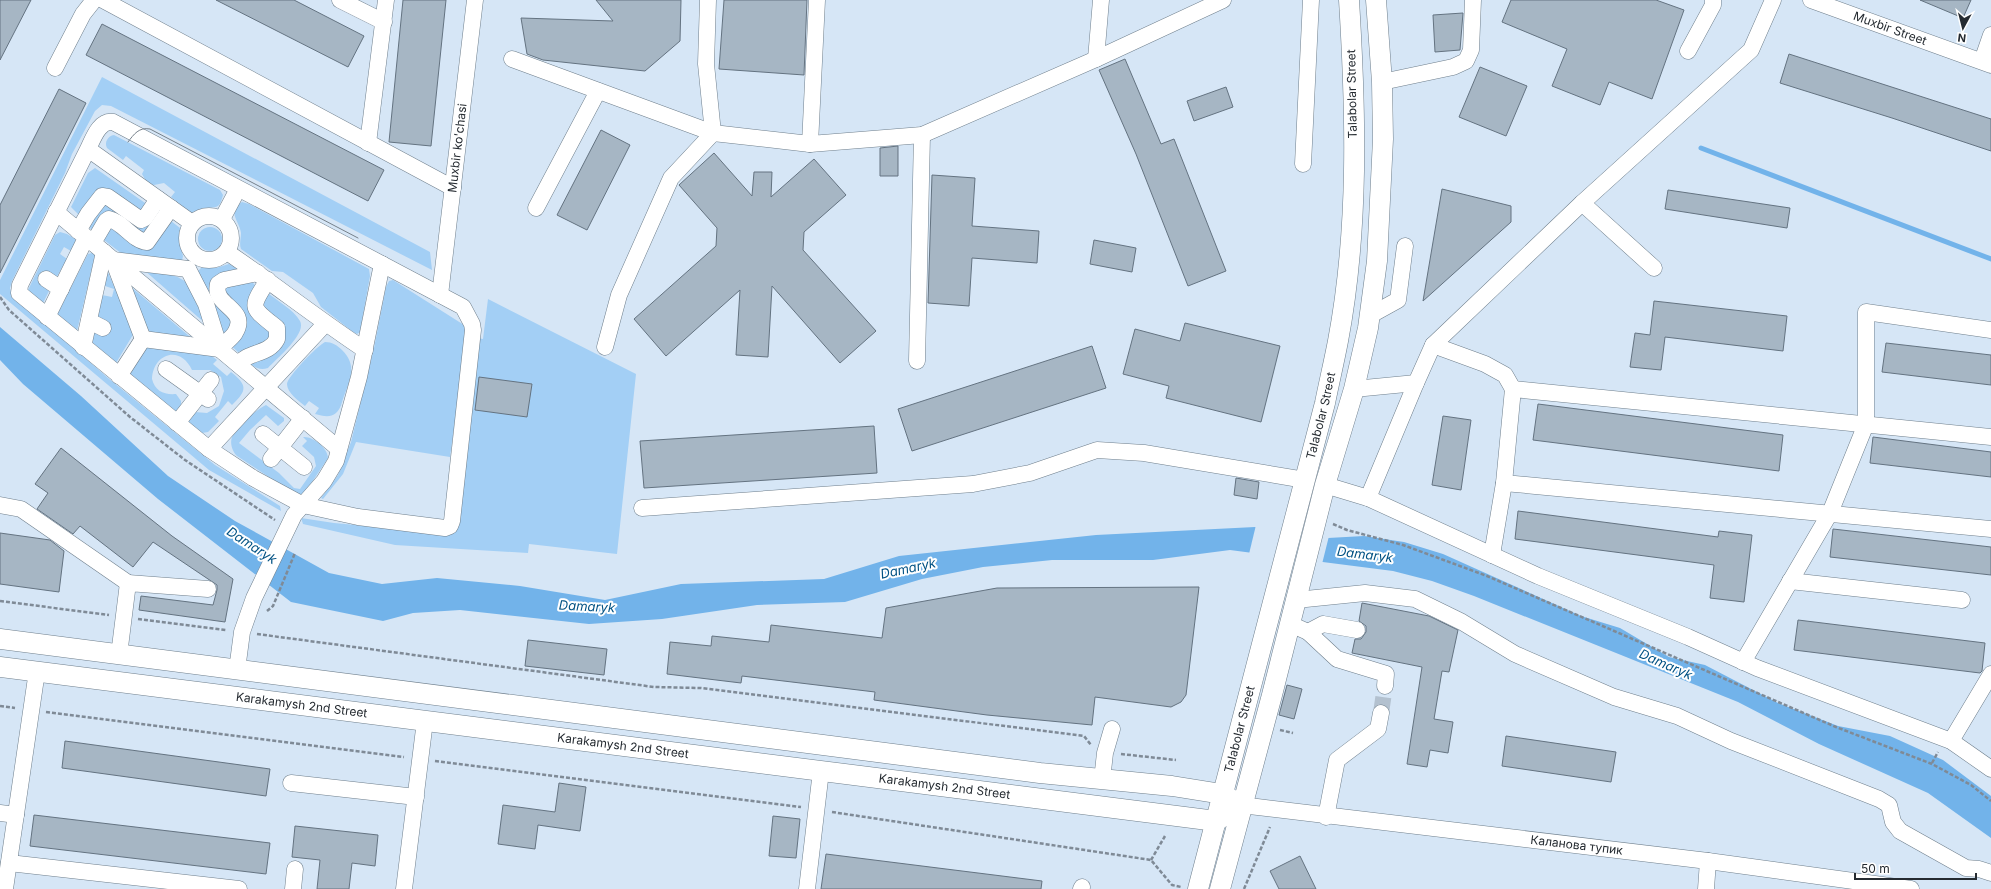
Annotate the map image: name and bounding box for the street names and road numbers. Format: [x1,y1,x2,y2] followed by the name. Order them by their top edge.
[1852,8,1929,48] street label: Muxbir Street
[1343,49,1360,139] street label: Talabolar Street
[444,103,470,193] street label: Muxbir ko'chasi
[1303,371,1338,461] street label: Talabolar Street
[1221,684,1258,774] street label: Talabolar Street
[235,689,368,720] street label: Karakamysh 2nd Street
[556,730,690,761] street label: Karakamysh 2nd Street
[878,770,1011,802] street label: Karakamysh 2nd Street
[1530,832,1624,858] street label: Каланова тупик

